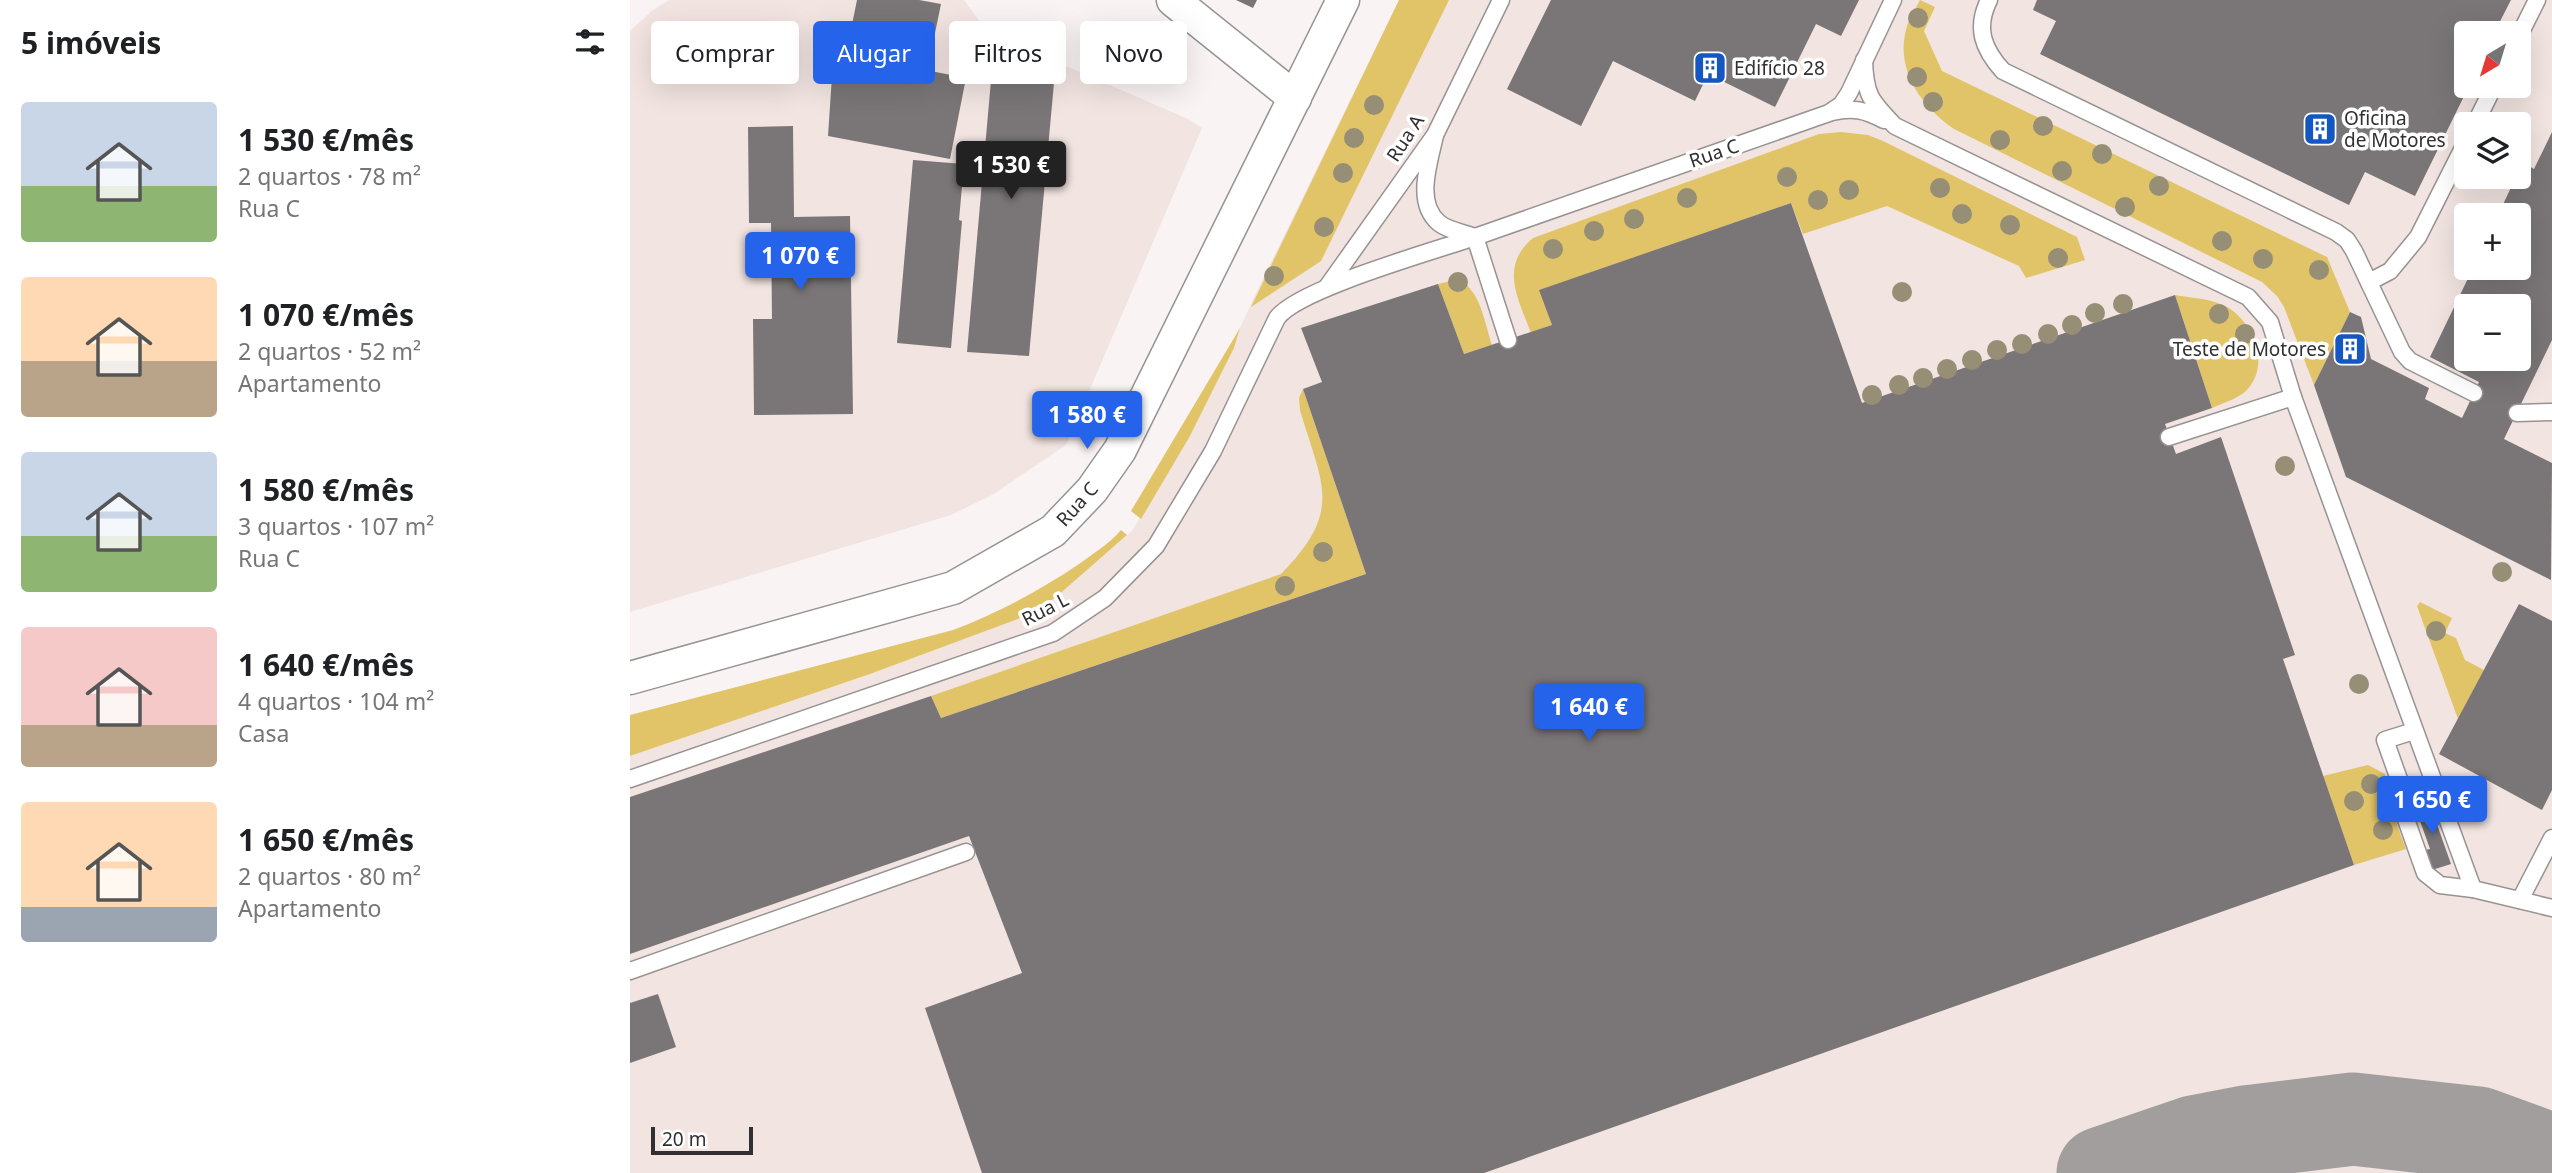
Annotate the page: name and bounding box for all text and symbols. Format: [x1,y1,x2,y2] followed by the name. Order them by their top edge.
[651,21,799,84] chip: Comprar
[813,21,935,84] chip: Alugar
[949,21,1066,84] chip: Filtros
[1080,21,1187,84] chip: Novo
[2454,21,2530,98] north arrow
[2454,21,2531,371] map controls
[21,22,161,63] text: 5 imóveis
[571,23,609,61] icon: filters
[1691,49,1729,87] building icon: Edifício 28
[1734,55,1825,81] place label: Edifício 28
[2344,105,2446,153] place label: Oficina de Motores
[1380,109,1430,167] street label: Rua A
[2301,110,2339,148] building icon: Oficina de Motores
[2454,112,2531,189] button: layers
[238,119,414,160] text: 1 530 €/mês
[77,130,161,214] icon: home
[1686,132,1742,174] street label: Rua C
[946,142,1076,201] pin: 1 530 €
[972,148,1050,180] text: 1 530 €
[238,160,421,192] text: 2 quartos · 78 m²
[238,192,300,224] text: Rua C
[2454,203,2531,280] button: +
[735,232,865,292] pin: 1 070 €
[761,239,839,271] text: 1 070 €
[238,294,414,335] text: 1 070 €/mês
[2454,294,2531,371] button: −
[77,305,161,389] icon: home
[2331,330,2369,368] building icon: Teste de Motores
[238,335,421,367] text: 2 quartos · 52 m²
[2173,336,2326,362] place label: Teste de Motores
[238,367,381,399] text: Apartamento
[1022,392,1152,451] pin: 1 580 €
[1048,398,1126,430] text: 1 580 €
[238,469,414,510] text: 1 580 €/mês
[1050,476,1104,532] street label: Rua C
[77,480,161,564] icon: home
[238,510,434,542] text: 3 quartos · 107 m²
[238,542,300,574] text: Rua C
[1017,586,1073,632] street label: Rua L
[238,644,414,685] text: 1 640 €/mês
[77,655,161,739] icon: home
[1524,684,1654,743] pin: 1 640 €
[238,685,434,717] text: 4 quartos · 104 m²
[1550,690,1628,722] text: 1 640 €
[238,717,289,749] text: Casa
[2367,776,2497,836] pin: 1 650 €
[2393,783,2471,815] text: 1 650 €
[238,819,414,860] text: 1 650 €/mês
[77,830,161,914] icon: home
[238,860,421,892] text: 2 quartos · 80 m²
[238,892,381,924] text: Apartamento
[651,1124,752,1156] scale bar
[662,1126,706,1152] text: 20 m

